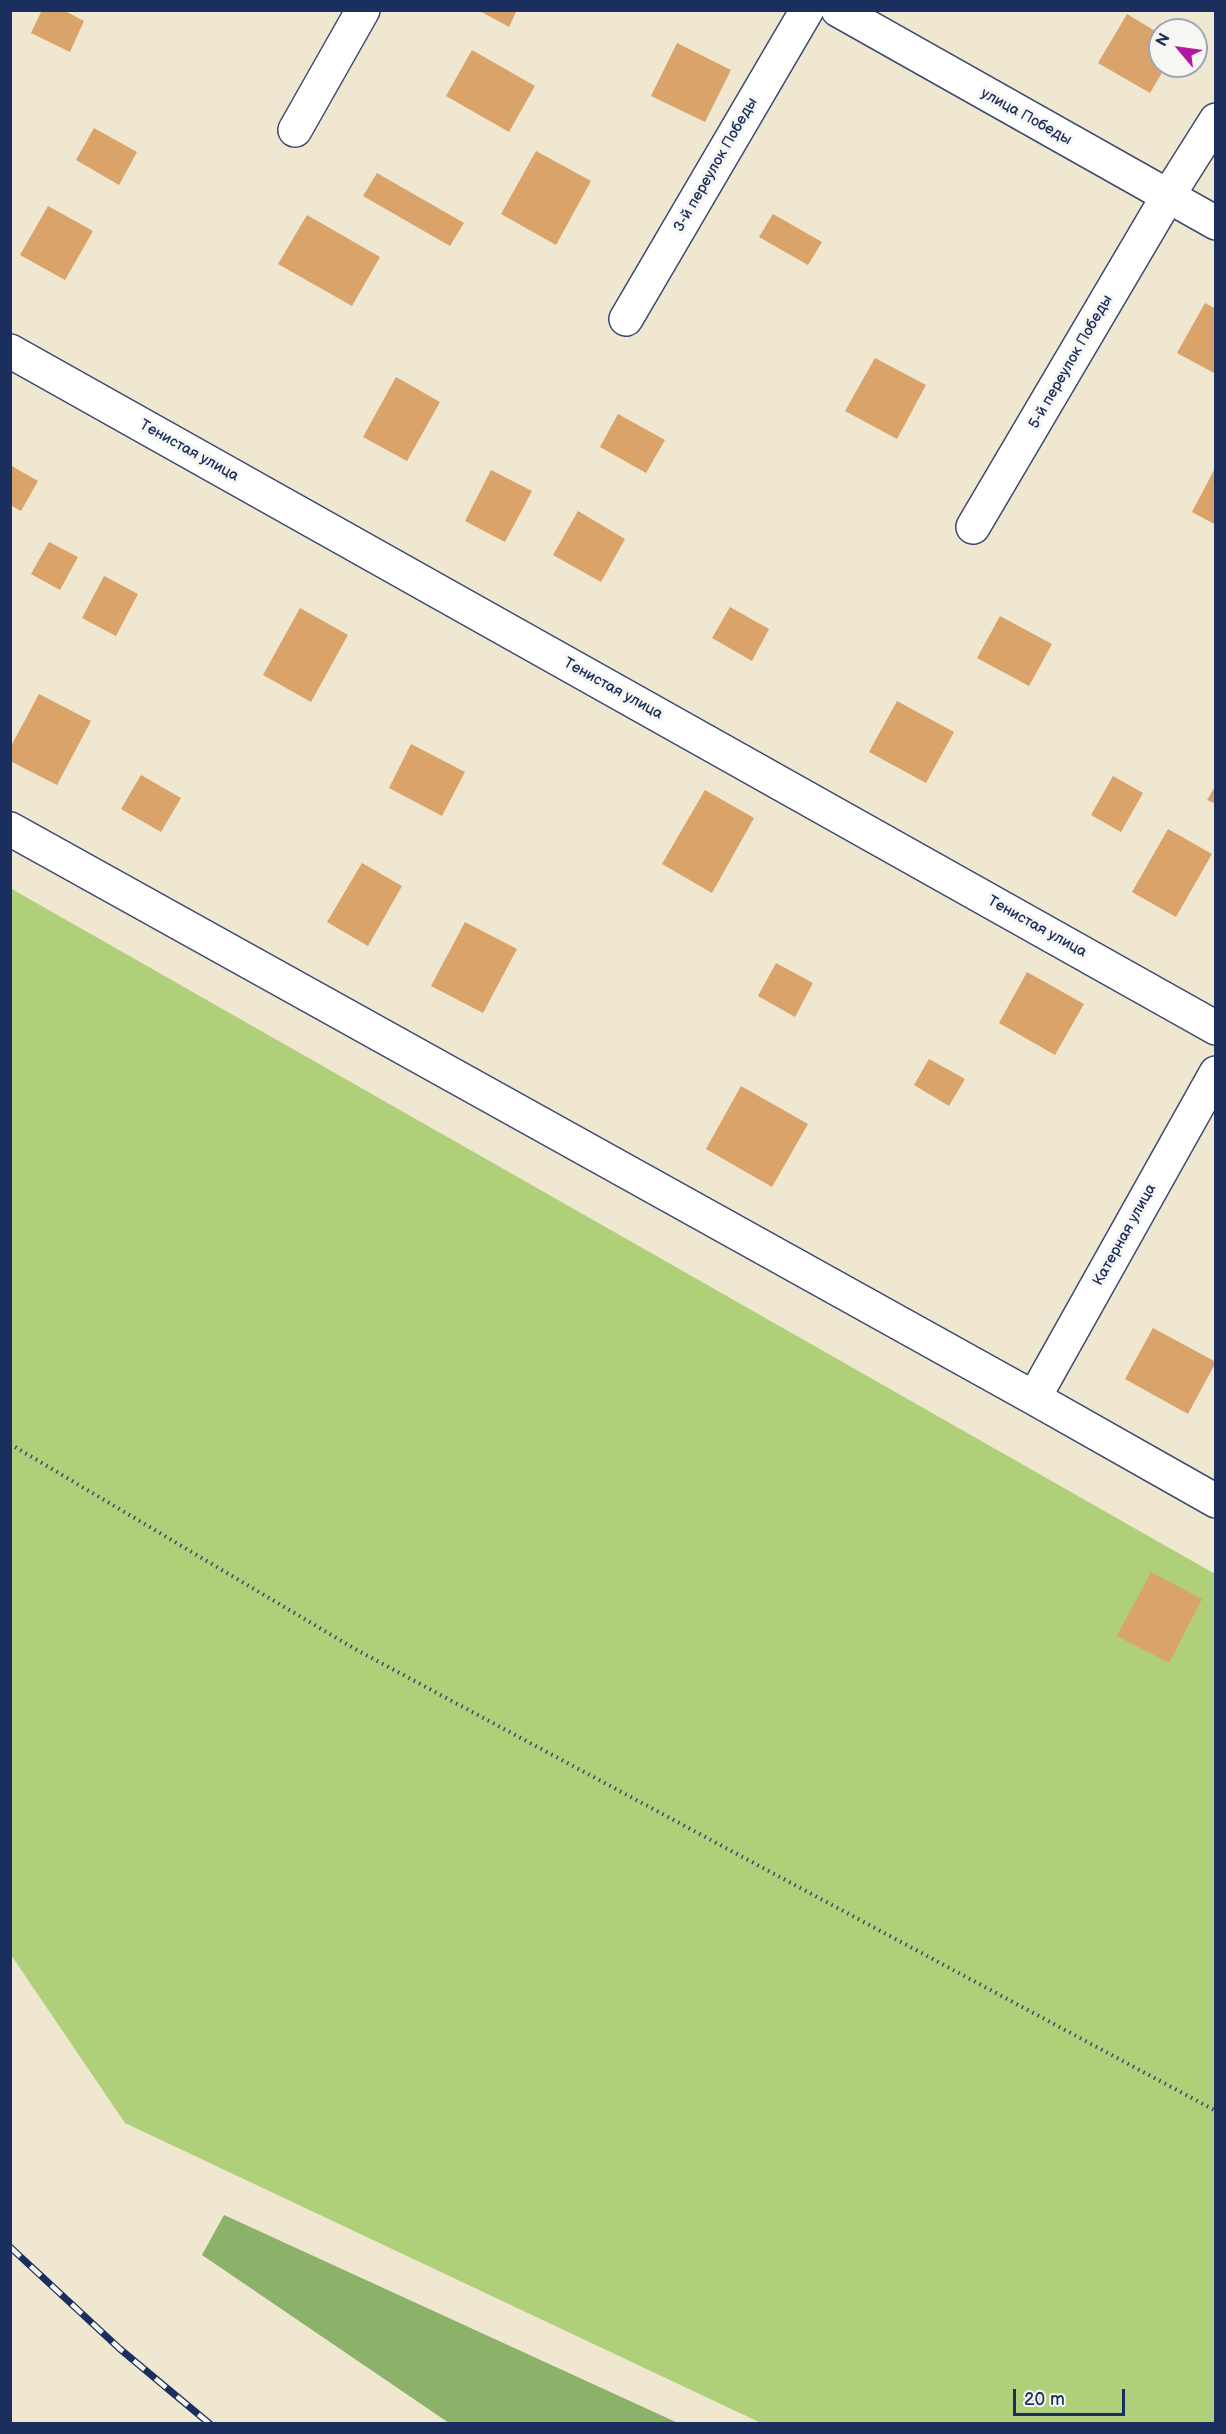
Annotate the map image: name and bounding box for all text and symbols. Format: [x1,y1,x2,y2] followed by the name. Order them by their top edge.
[1148,18,1208,78] north arrow
[1152,30,1175,50] text: N
[977,85,1075,149] street label: улица Победы
[670,95,762,235] street label: 3-й переулок Победы
[1025,292,1117,432] street label: 5-й переулок Победы
[136,416,242,486] street label: Тенистая улица
[560,654,666,724] street label: Тенистая улица
[984,892,1090,962] street label: Тенистая улица
[1090,1181,1160,1289] street label: Катерная улица
[1016,2377,1128,2415] scale bar
[1024,2389,1065,2410] text: 20 m

